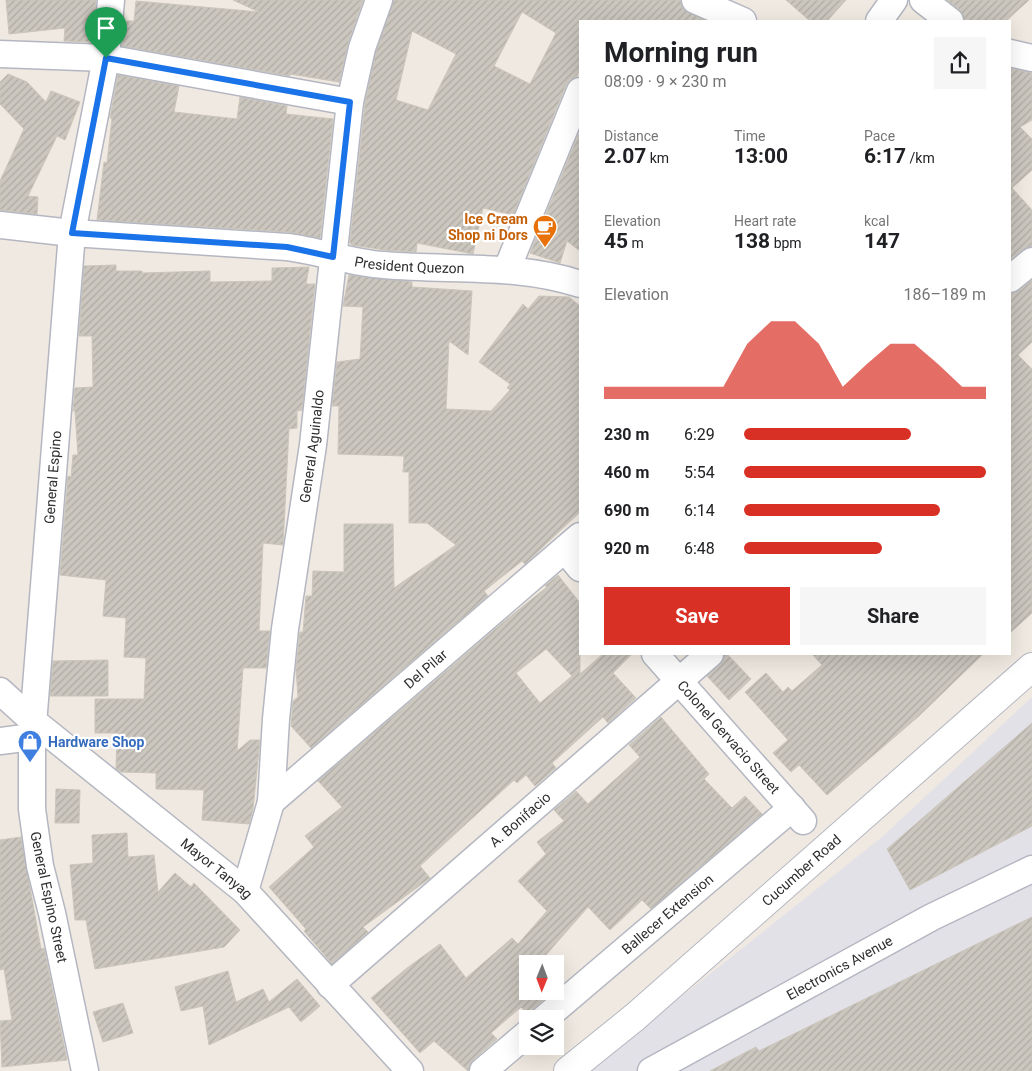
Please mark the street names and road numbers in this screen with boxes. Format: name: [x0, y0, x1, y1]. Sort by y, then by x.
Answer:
street label: President Quezon: [353, 253, 465, 276]
street label: General Aguinaldo: [296, 389, 327, 504]
street label: General Espino: [41, 430, 64, 524]
street label: Del Pilar: [401, 646, 451, 692]
street label: Colonel Gervacio Street: [674, 677, 783, 797]
street label: A. Bonifacio: [486, 789, 554, 850]
street label: General Espino Street: [27, 830, 71, 964]
street label: Cucumber Road: [759, 831, 844, 909]
street label: Mayor Tanyag: [178, 835, 256, 902]
street label: Ballecer Extension: [619, 871, 716, 957]
street label: Electronics Avenue: [784, 932, 895, 1003]

